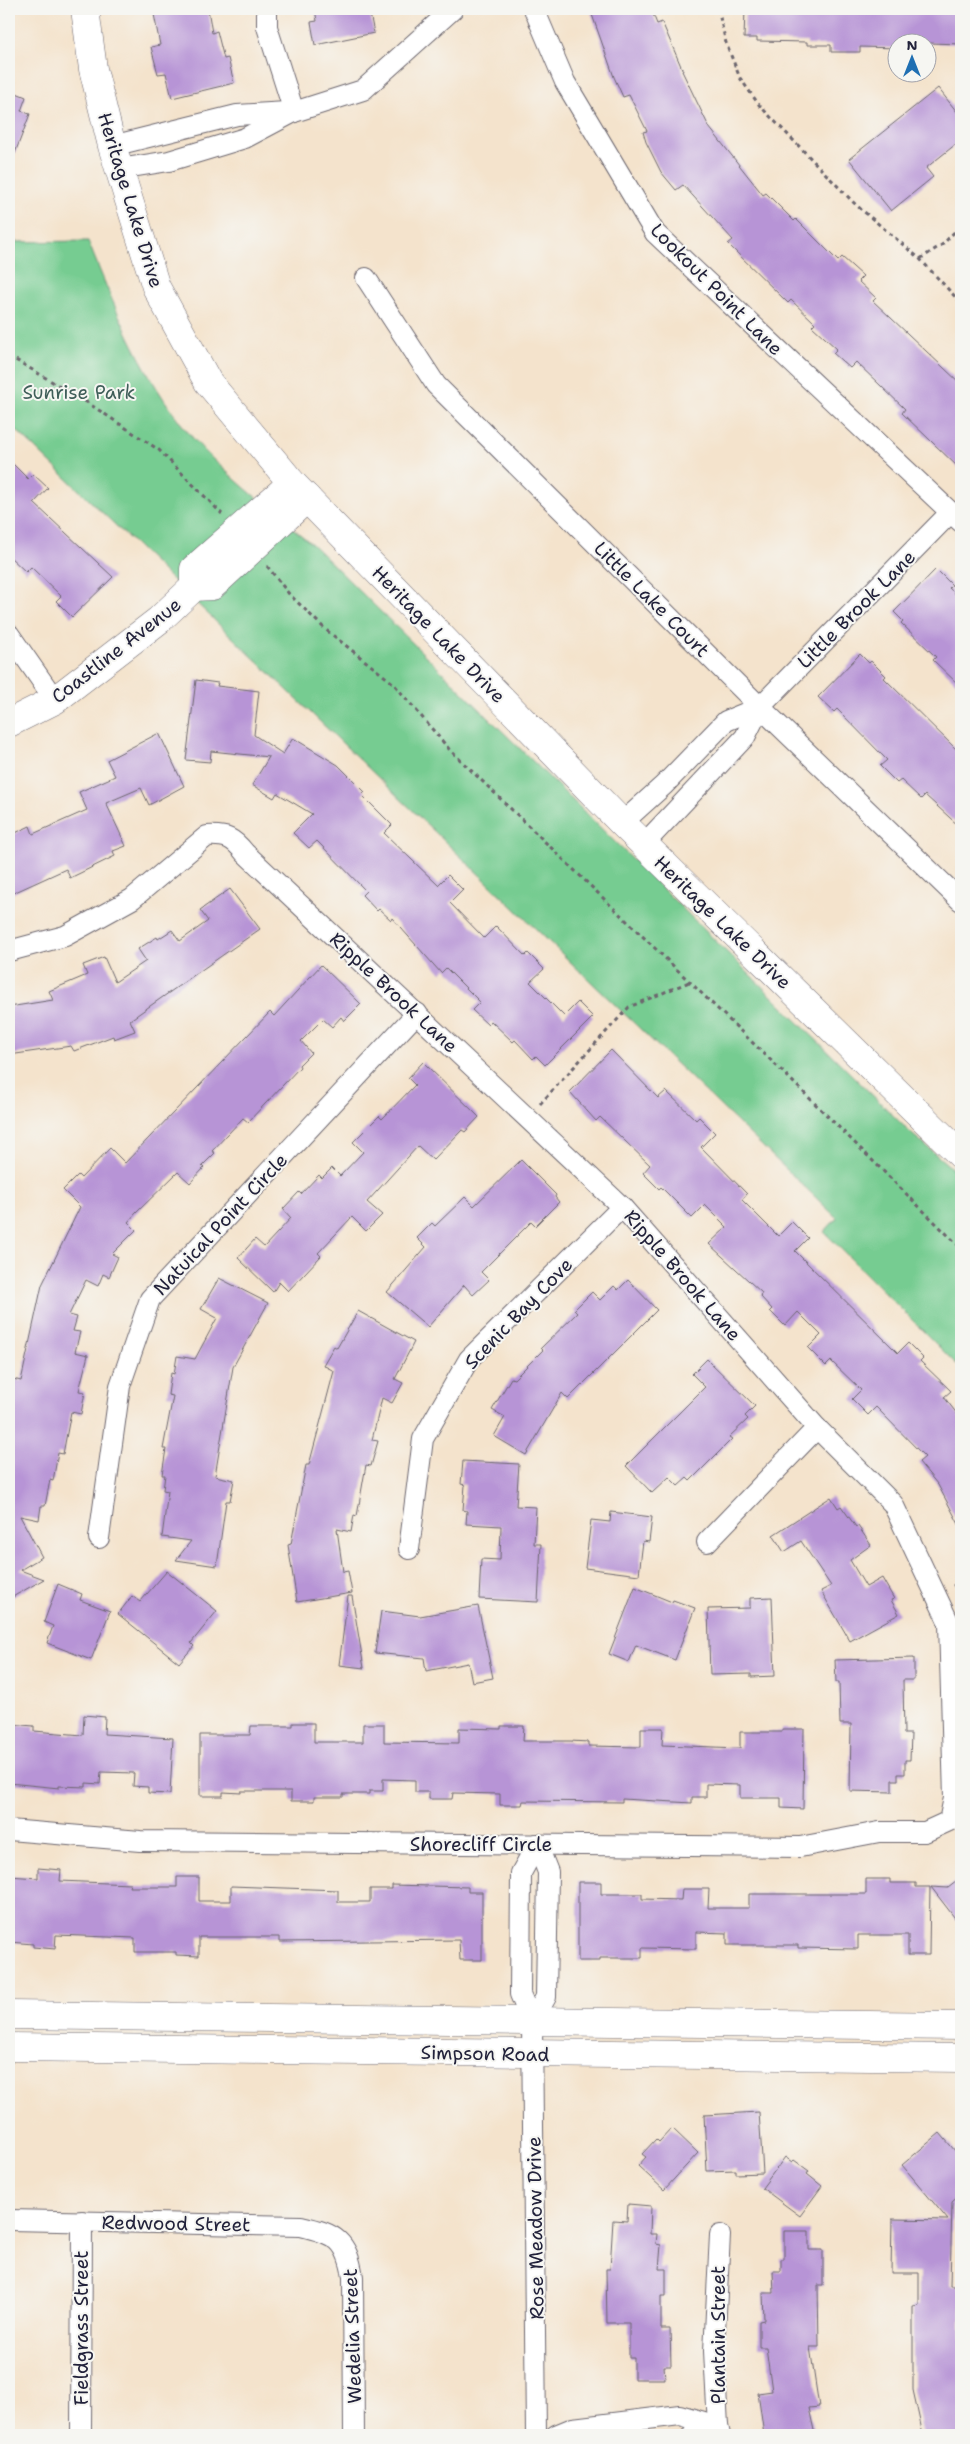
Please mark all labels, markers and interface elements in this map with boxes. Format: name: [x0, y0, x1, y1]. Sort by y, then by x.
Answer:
north arrow: [888, 32, 938, 82]
text: N: [906, 36, 918, 54]
street label: Heritage Lake Drive: [92, 110, 169, 291]
street label: Lookout Point Lane: [645, 218, 788, 361]
park label: Sunrise Park: [23, 380, 136, 405]
street label: Little Lake Court: [588, 536, 715, 663]
street label: Little Brook Lane: [792, 545, 921, 674]
street label: Heritage Lake Drive: [366, 560, 511, 708]
street label: Coastline Avenue: [46, 592, 186, 709]
street label: Heritage Lake Drive: [649, 850, 797, 995]
street label: Ripple Brook Lane: [324, 927, 463, 1058]
street label: Natuical Point Circle: [148, 1148, 293, 1301]
street label: Ripple Brook Lane: [619, 1204, 747, 1346]
street label: Scenic Bay Cove: [459, 1252, 578, 1374]
street label: Shorecliff Circle: [410, 1832, 552, 1857]
street label: Simpson Road: [420, 2040, 550, 2067]
street label: Rose Meadow Drive: [521, 2136, 550, 2320]
street label: Redwood Street: [101, 2210, 251, 2237]
street label: Fieldgrass Street: [69, 2251, 94, 2406]
street label: Plantain Street: [706, 2266, 731, 2404]
street label: Wedelia Street: [338, 2268, 367, 2404]

